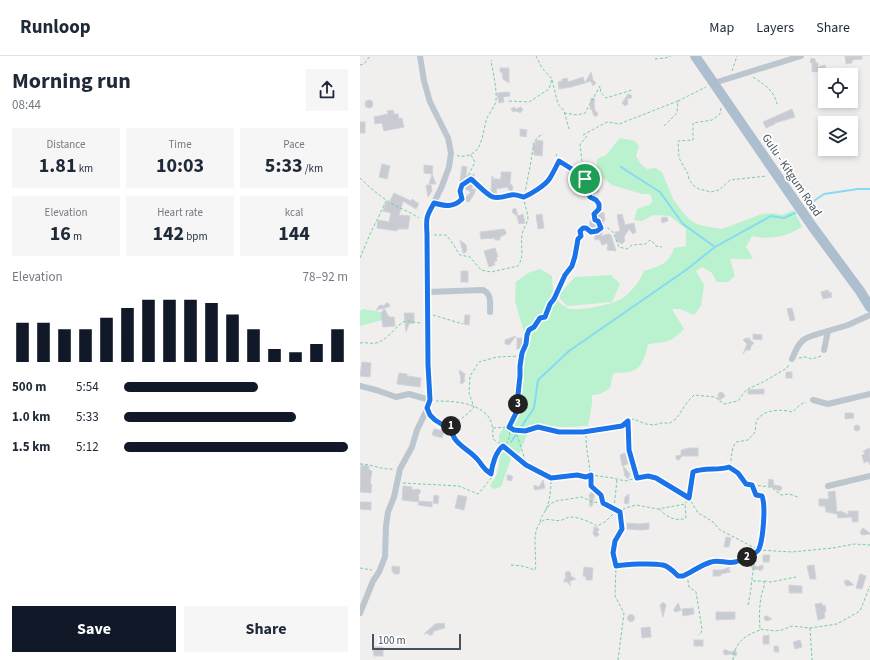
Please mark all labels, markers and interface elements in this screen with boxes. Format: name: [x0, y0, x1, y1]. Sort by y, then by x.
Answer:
text: Runloop: [20, 14, 91, 41]
text: Map: [709, 18, 734, 38]
text: Layers: [756, 18, 794, 38]
text: Share: [816, 18, 850, 38]
text: Morning run: [12, 65, 131, 97]
map controls: [818, 68, 858, 156]
button: locate: [818, 68, 858, 108]
button: share: [306, 69, 348, 111]
text: 08:44: [12, 96, 41, 114]
button: layers: [818, 116, 858, 156]
street label: Gulu - Kitgum Road: [758, 130, 826, 220]
text: Distance: [46, 137, 86, 152]
text: Time: [168, 137, 192, 152]
text: Pace: [283, 137, 305, 152]
text: 1.81: [39, 152, 76, 180]
text: 10:03: [156, 152, 204, 180]
text: 5:33: [265, 152, 303, 180]
text: km: [76, 161, 93, 176]
text: /km: [303, 161, 323, 176]
pin: [568, 162, 602, 196]
icon: arrive: [574, 168, 596, 190]
text: Elevation: [45, 205, 87, 220]
text: Heart rate: [157, 205, 203, 220]
text: kcal: [285, 205, 303, 220]
text: 16: [50, 220, 71, 248]
text: 142: [152, 220, 184, 248]
text: 144: [278, 220, 310, 248]
text: m: [71, 229, 82, 244]
text: bpm: [184, 229, 208, 244]
text: Elevation: [12, 268, 63, 286]
text: 78–92 m: [303, 268, 348, 286]
text: 500 m: [12, 378, 46, 396]
text: 5:54: [76, 378, 99, 396]
pin: 3: [508, 394, 528, 414]
text: 3: [515, 396, 521, 411]
text: 1.0 km: [12, 408, 51, 426]
text: 5:33: [76, 408, 99, 426]
pin: 1: [441, 416, 461, 436]
text: 1: [448, 418, 454, 433]
text: 1.5 km: [12, 438, 51, 456]
text: 5:12: [76, 438, 99, 456]
pin: 2: [737, 547, 757, 567]
text: 2: [744, 549, 750, 564]
button: Save: [12, 606, 176, 652]
button: Share: [184, 606, 348, 652]
scale bar: [372, 632, 461, 651]
text: 100 m: [378, 633, 406, 648]

